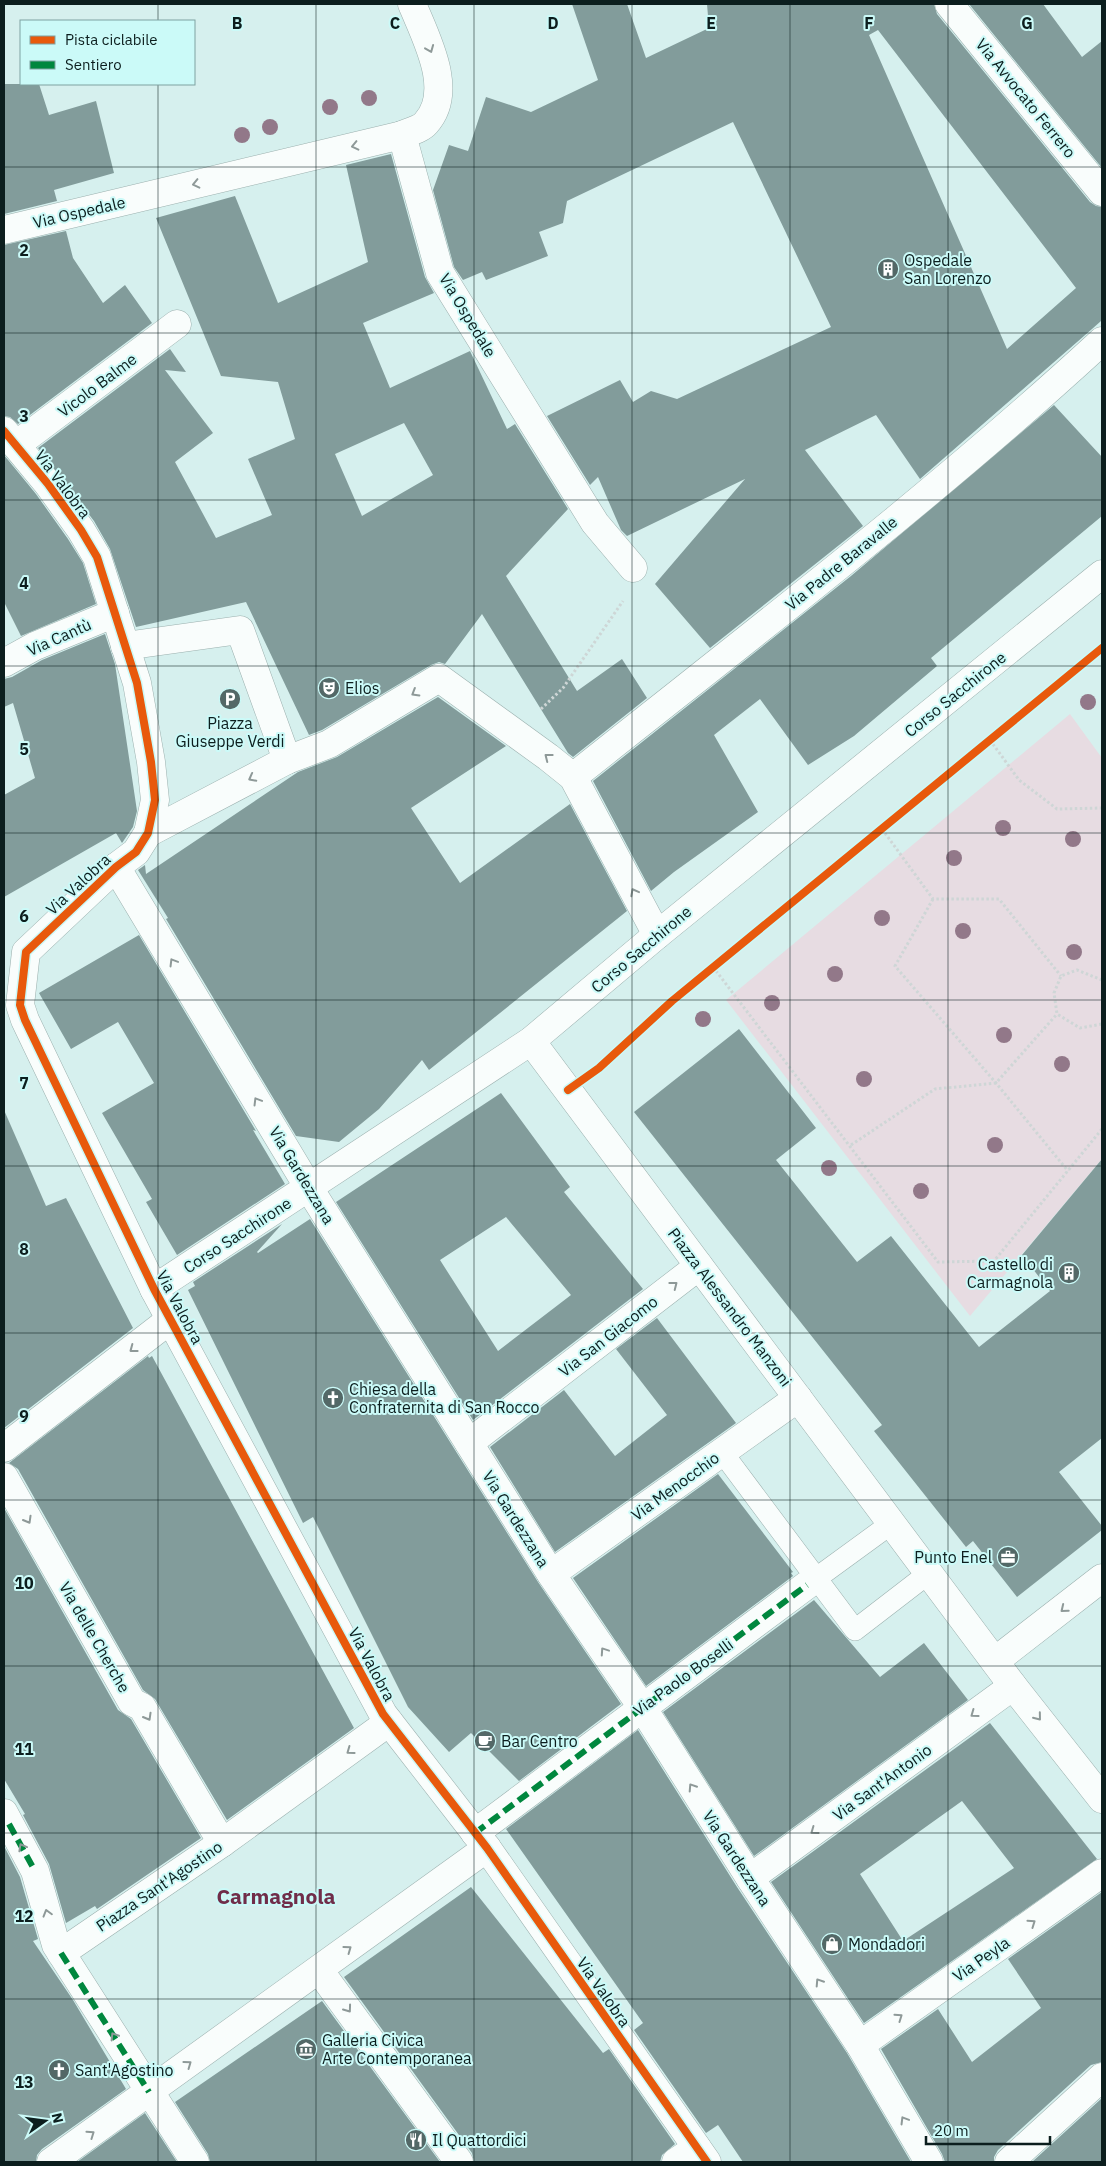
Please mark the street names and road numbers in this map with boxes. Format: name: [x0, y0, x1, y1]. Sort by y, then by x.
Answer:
street label: Via Avvocato Ferrero: [972, 34, 1080, 162]
street label: Via Ospedale: [31, 192, 127, 232]
street label: Via Ospedale: [435, 269, 501, 361]
street label: Vicolo Balme: [54, 349, 141, 421]
street label: Via Valobra: [31, 446, 96, 523]
street label: Via Padre Baravalle: [781, 511, 901, 614]
street label: Via Cantù: [24, 614, 94, 660]
street label: Corso Sacchirone: [900, 647, 1010, 741]
street label: Via Valobra: [42, 849, 115, 919]
street label: Corso Sacchirone: [587, 901, 695, 997]
street label: Via Gardezzana: [265, 1122, 339, 1228]
street label: Corso Sacchirone: [179, 1193, 295, 1277]
street label: Piazza Alessandro Manzoni: [664, 1224, 796, 1390]
street label: Via Valobra: [152, 1267, 208, 1348]
street label: Via San Giacomo: [554, 1291, 662, 1381]
street label: Via Menocchio: [627, 1447, 723, 1525]
street label: Via Gardezzana: [478, 1467, 554, 1572]
street label: Via delle Cherche: [55, 1578, 135, 1696]
street label: Via Valobra: [344, 1624, 400, 1705]
street label: Via Paolo Boselli: [629, 1634, 737, 1720]
street label: Via Sant'Antonio: [829, 1739, 935, 1825]
street label: Via Gardezzana: [699, 1806, 776, 1910]
street label: Piazza Sant'Agostino: [92, 1836, 226, 1936]
street label: Via Peyla: [949, 1932, 1014, 1986]
street label: Via Valobra: [573, 1953, 636, 2031]

